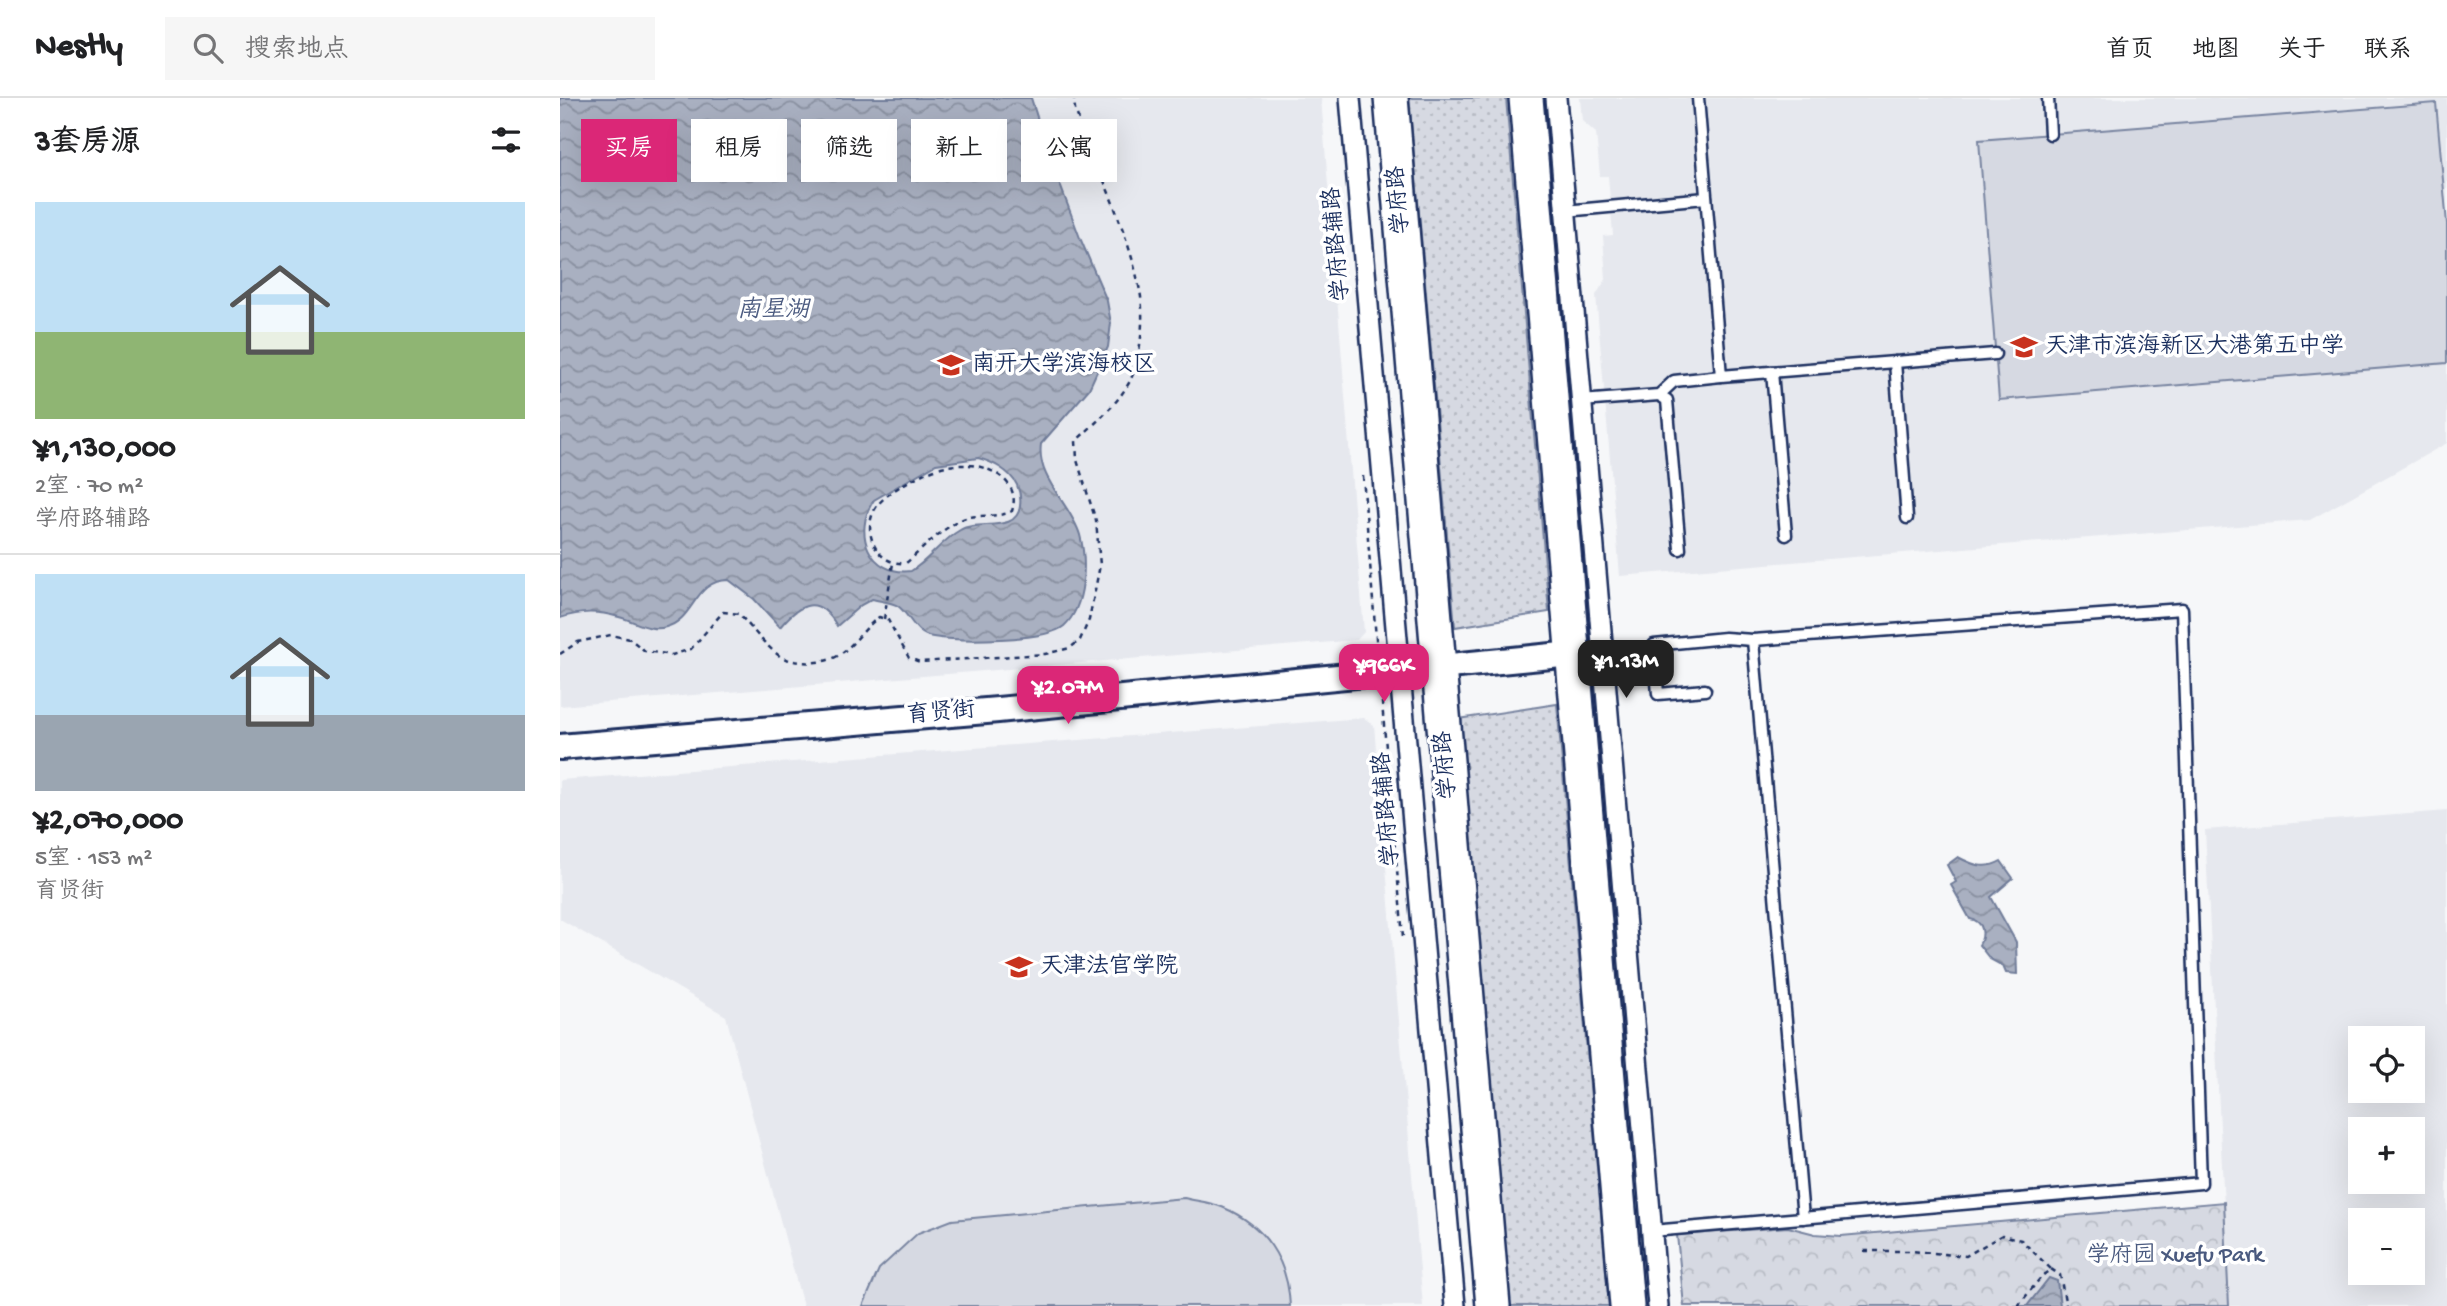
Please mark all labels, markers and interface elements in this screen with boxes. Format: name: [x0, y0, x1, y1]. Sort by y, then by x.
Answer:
search box: [165, 17, 655, 80]
text: Nestly: [35, 29, 123, 67]
icon: search: [189, 29, 227, 67]
text: 搜索地点: [245, 36, 349, 67]
text: 首页: [2106, 37, 2154, 66]
text: 地图: [2192, 37, 2240, 66]
text: 关于: [2278, 37, 2326, 66]
text: 联系: [2364, 37, 2412, 66]
chip: 买房: [581, 119, 677, 182]
chip: 租房: [691, 119, 787, 182]
chip: 筛选: [801, 119, 897, 182]
chip: 新上: [911, 119, 1007, 182]
chip: 公寓: [1021, 119, 1117, 182]
icon: filters: [487, 121, 525, 159]
text: 3套房源: [35, 127, 141, 162]
street label: 学府路: [1383, 164, 1416, 236]
street label: 学府路辅路: [1319, 186, 1356, 303]
icon: home: [217, 247, 343, 373]
water label: 南星湖: [737, 296, 812, 326]
school or university icon: 天津市滨海新区大港第五中学: [2009, 332, 2039, 362]
place label: 天津市滨海新区大港第五中学: [2045, 333, 2344, 361]
school or university icon: 南开大学滨海校区: [936, 350, 966, 380]
place label: 南开大学滨海校区: [972, 351, 1156, 379]
text: ¥1,130,000: [35, 433, 176, 468]
text: 2室 · 70 m²: [35, 474, 143, 501]
text: 学府路辅路: [35, 507, 150, 534]
icon: home: [217, 619, 343, 745]
pin: ¥1.13M: [1569, 640, 1683, 700]
pin: ¥966K: [1335, 644, 1433, 704]
text: ¥1.13M: [1594, 649, 1658, 676]
text: ¥966K: [1355, 653, 1413, 680]
pin: ¥2.07M: [1011, 666, 1125, 726]
text: ¥2.07M: [1033, 675, 1103, 702]
street label: 育贤街: [905, 697, 977, 730]
street label: 学府路: [1430, 729, 1463, 801]
street label: 学府路辅路: [1369, 751, 1406, 868]
text: ¥2,070,000: [35, 805, 183, 840]
text: 5室 · 153 m²: [35, 846, 152, 873]
text: 育贤街: [35, 879, 104, 906]
school or university icon: 天津法官学院: [1004, 952, 1034, 982]
place label: 天津法官学院: [1040, 953, 1178, 981]
map controls: [2348, 1026, 2425, 1285]
button: locate: [2348, 1026, 2425, 1103]
button: +: [2348, 1117, 2425, 1194]
button: −: [2348, 1208, 2425, 1285]
park label: 学府园 Xuefu Park: [2087, 1242, 2266, 1270]

